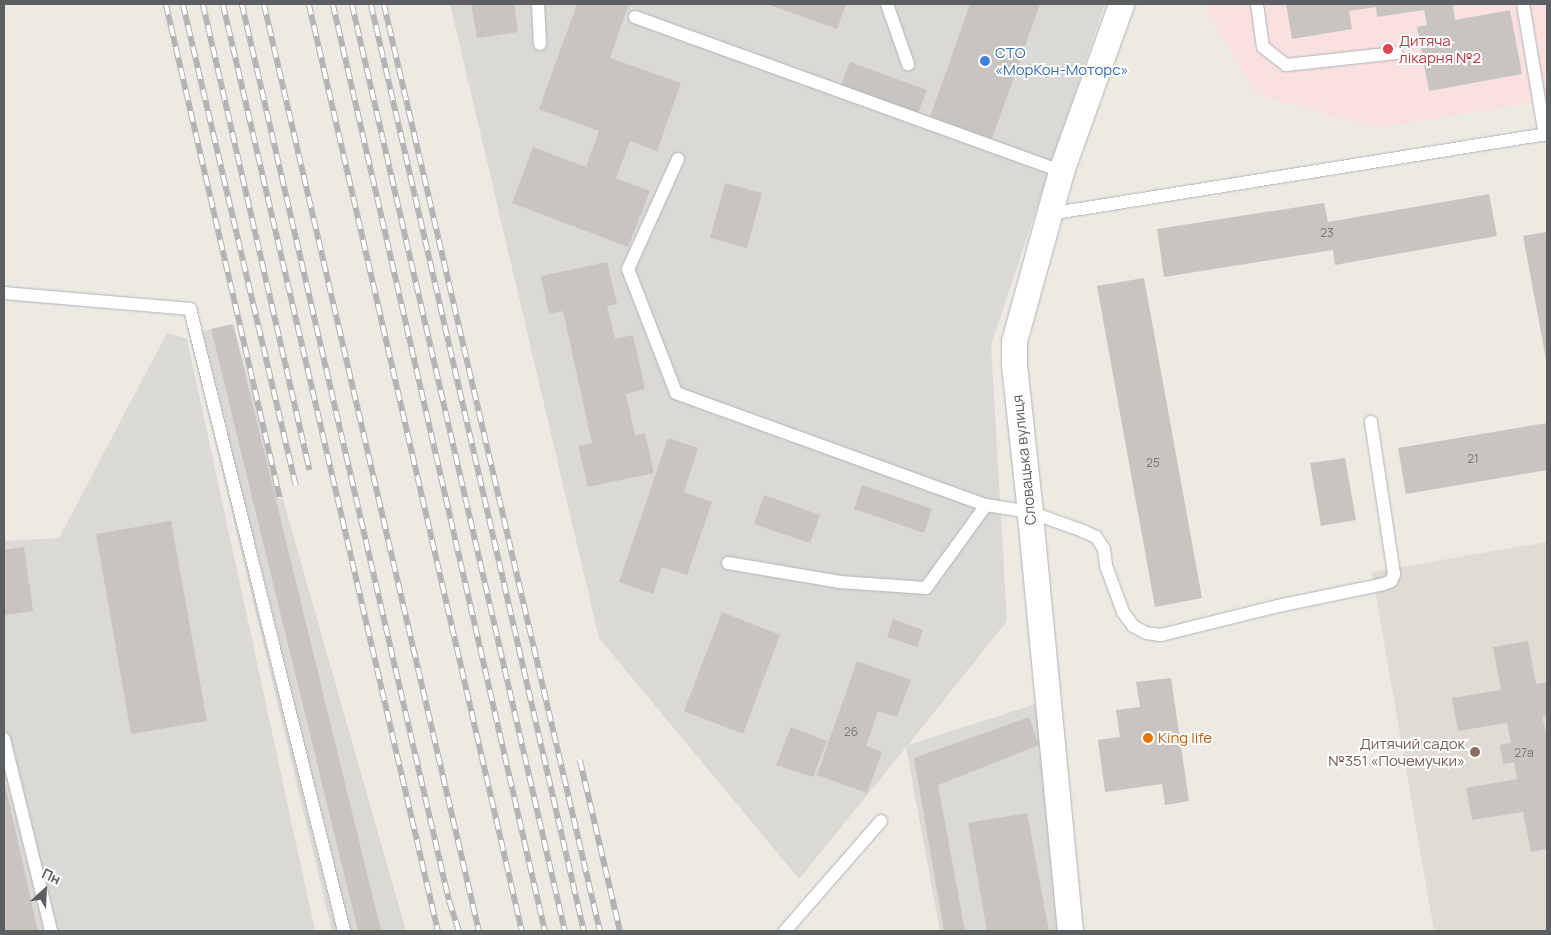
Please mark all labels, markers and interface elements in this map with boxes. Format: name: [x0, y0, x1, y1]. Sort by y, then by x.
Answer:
place label: Дитяча лікарня №2: [1399, 31, 1481, 66]
marker: Дитяча лікарня №2: [1381, 42, 1395, 56]
place label: СТО «МорКон-Моторс»: [995, 43, 1129, 78]
marker: СТО «МорКон-Моторс»: [979, 55, 991, 67]
house number: 23: [1320, 226, 1334, 240]
street label: Словацька вулиця: [1008, 394, 1040, 526]
house number: 21: [1467, 452, 1479, 466]
house number: 25: [1146, 456, 1160, 470]
house number: 26: [844, 725, 858, 739]
place label: King life: [1158, 729, 1212, 747]
marker: King life: [1142, 732, 1154, 744]
place label: Дитячий садок №351 «Почемучки»: [1328, 734, 1465, 769]
marker: Дитячий садок №351 «Почемучки»: [1469, 746, 1481, 758]
house number: 27а: [1514, 746, 1534, 760]
text: Пн: [39, 863, 64, 889]
north arrow: [20, 865, 70, 915]

